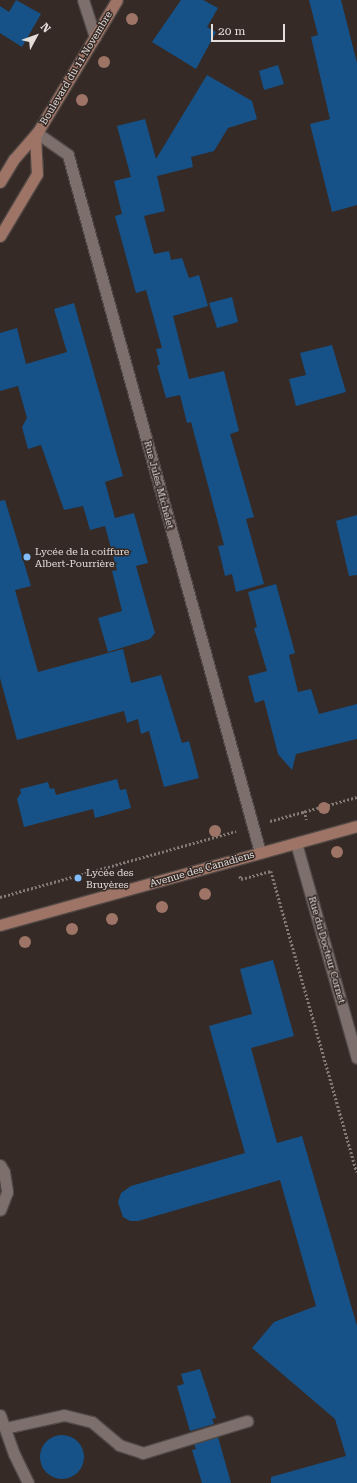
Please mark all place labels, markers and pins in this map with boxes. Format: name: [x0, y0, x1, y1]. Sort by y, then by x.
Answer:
place label: Lycée de la coiffure Albert-Pourrière: [35, 545, 129, 568]
marker: Lycée de la coiffure Albert-Pourrière: [22, 552, 32, 562]
place label: Lycée des Bruyères: [86, 866, 134, 890]
marker: Lycée des Bruyères: [73, 873, 83, 883]

